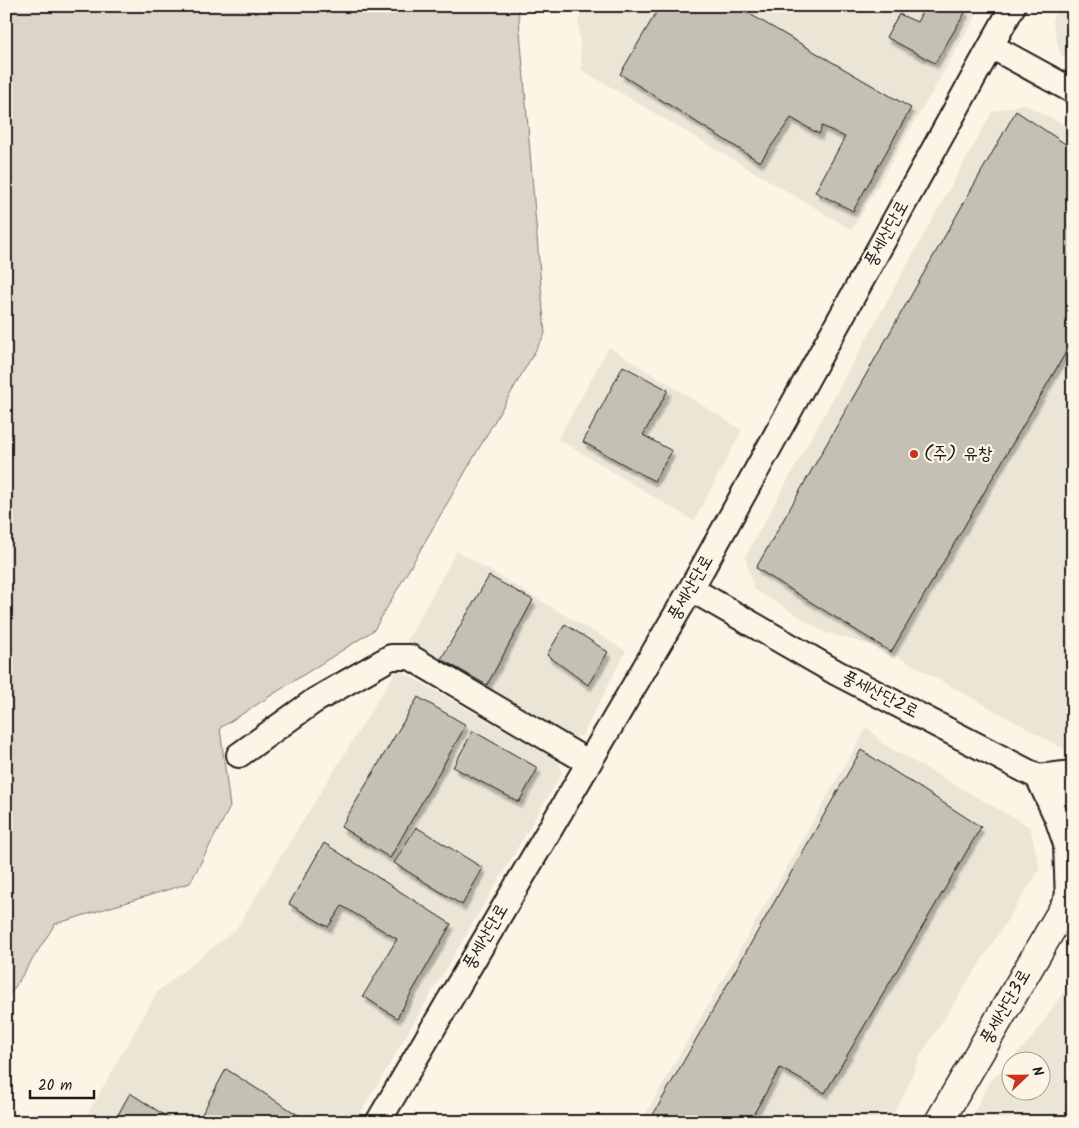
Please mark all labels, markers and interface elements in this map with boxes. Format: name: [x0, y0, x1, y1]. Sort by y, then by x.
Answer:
street label: 풍세산단로: [857, 195, 917, 273]
place label: (주) 유창: [924, 440, 993, 469]
marker: (주) 유창: [908, 448, 920, 460]
street label: 풍세산단로: [660, 549, 722, 627]
street label: 풍세산단2로: [836, 663, 924, 727]
street label: 풍세산단로: [455, 898, 517, 976]
street label: 풍세산단3로: [973, 964, 1039, 1050]
north arrow: [1002, 1050, 1052, 1100]
text: N: [1025, 1063, 1049, 1080]
scale bar: [30, 1068, 94, 1100]
text: 20 m: [38, 1074, 72, 1098]

